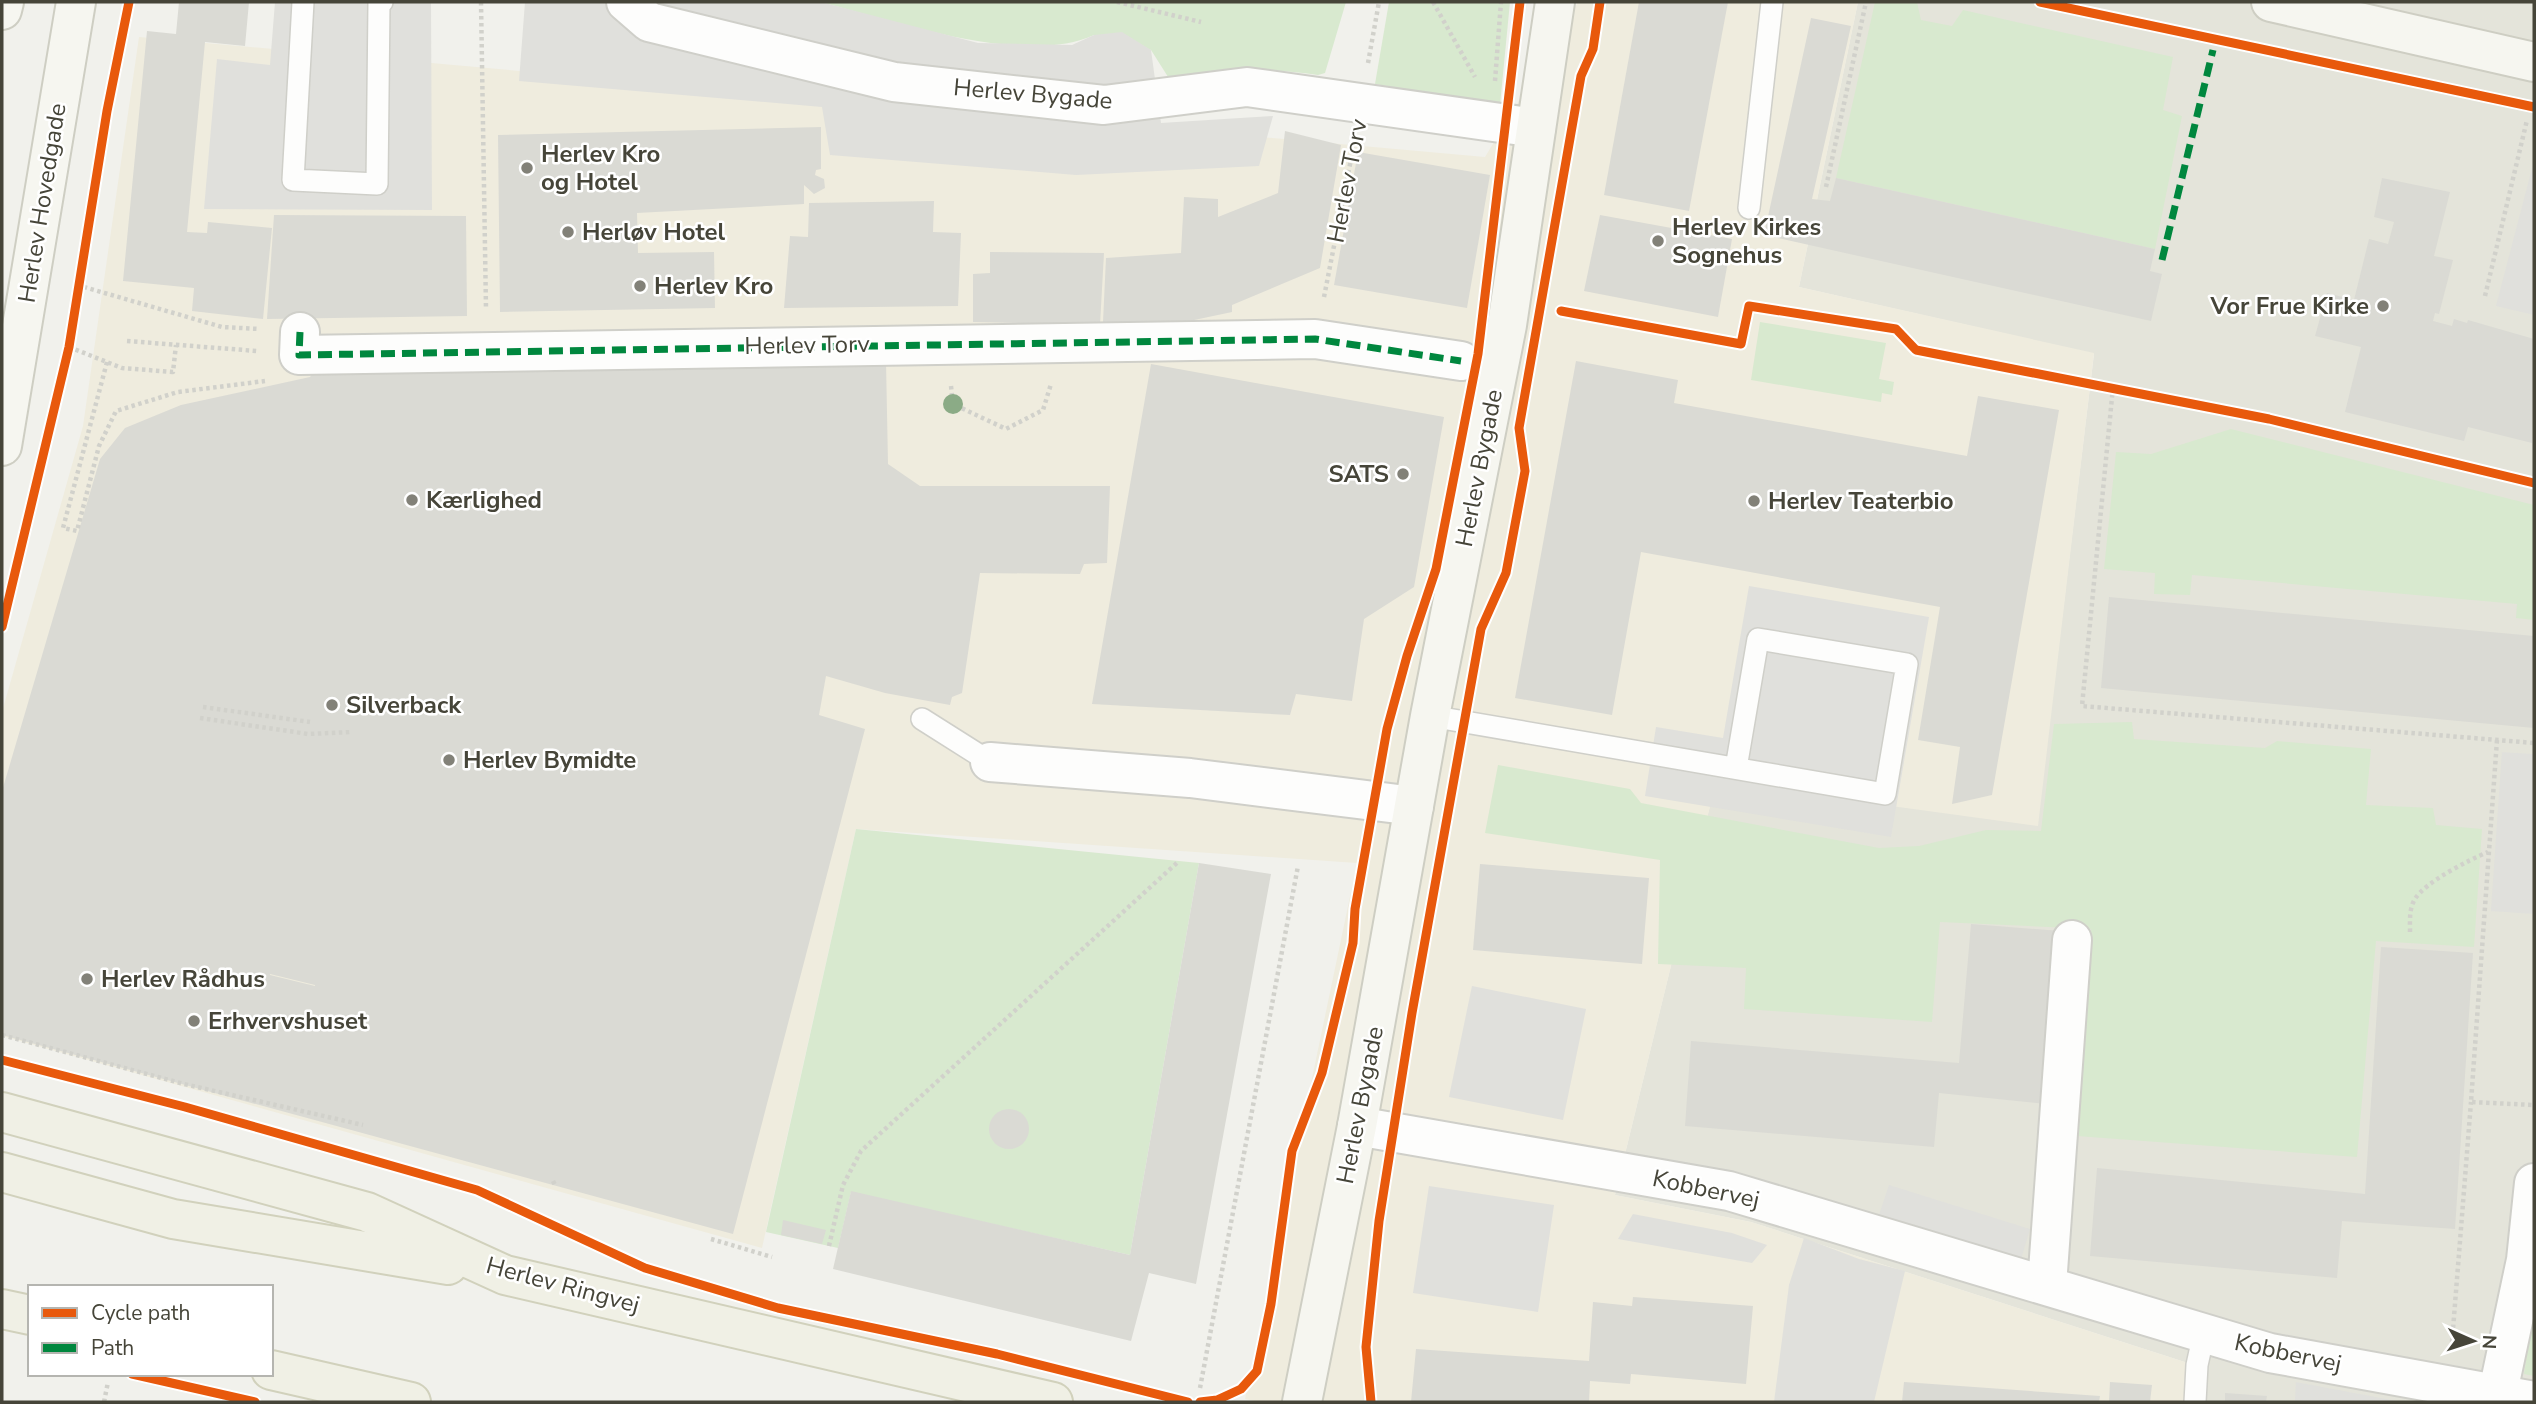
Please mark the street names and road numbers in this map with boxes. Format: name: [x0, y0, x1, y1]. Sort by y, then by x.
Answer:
street label: Herlev Bygade: [952, 71, 1114, 117]
street label: Herlev Hovedgade: [10, 101, 74, 305]
street label: Herlev Torv: [1319, 116, 1375, 246]
street label: Herlev Torv: [744, 328, 871, 362]
street label: Herlev Bygade: [1448, 387, 1510, 549]
street label: Herlev Bygade: [1329, 1024, 1391, 1186]
street label: Kobbervej: [1649, 1162, 1763, 1216]
street label: Herlev Ringvej: [483, 1249, 643, 1321]
street label: Kobbervej: [2231, 1326, 2345, 1380]

